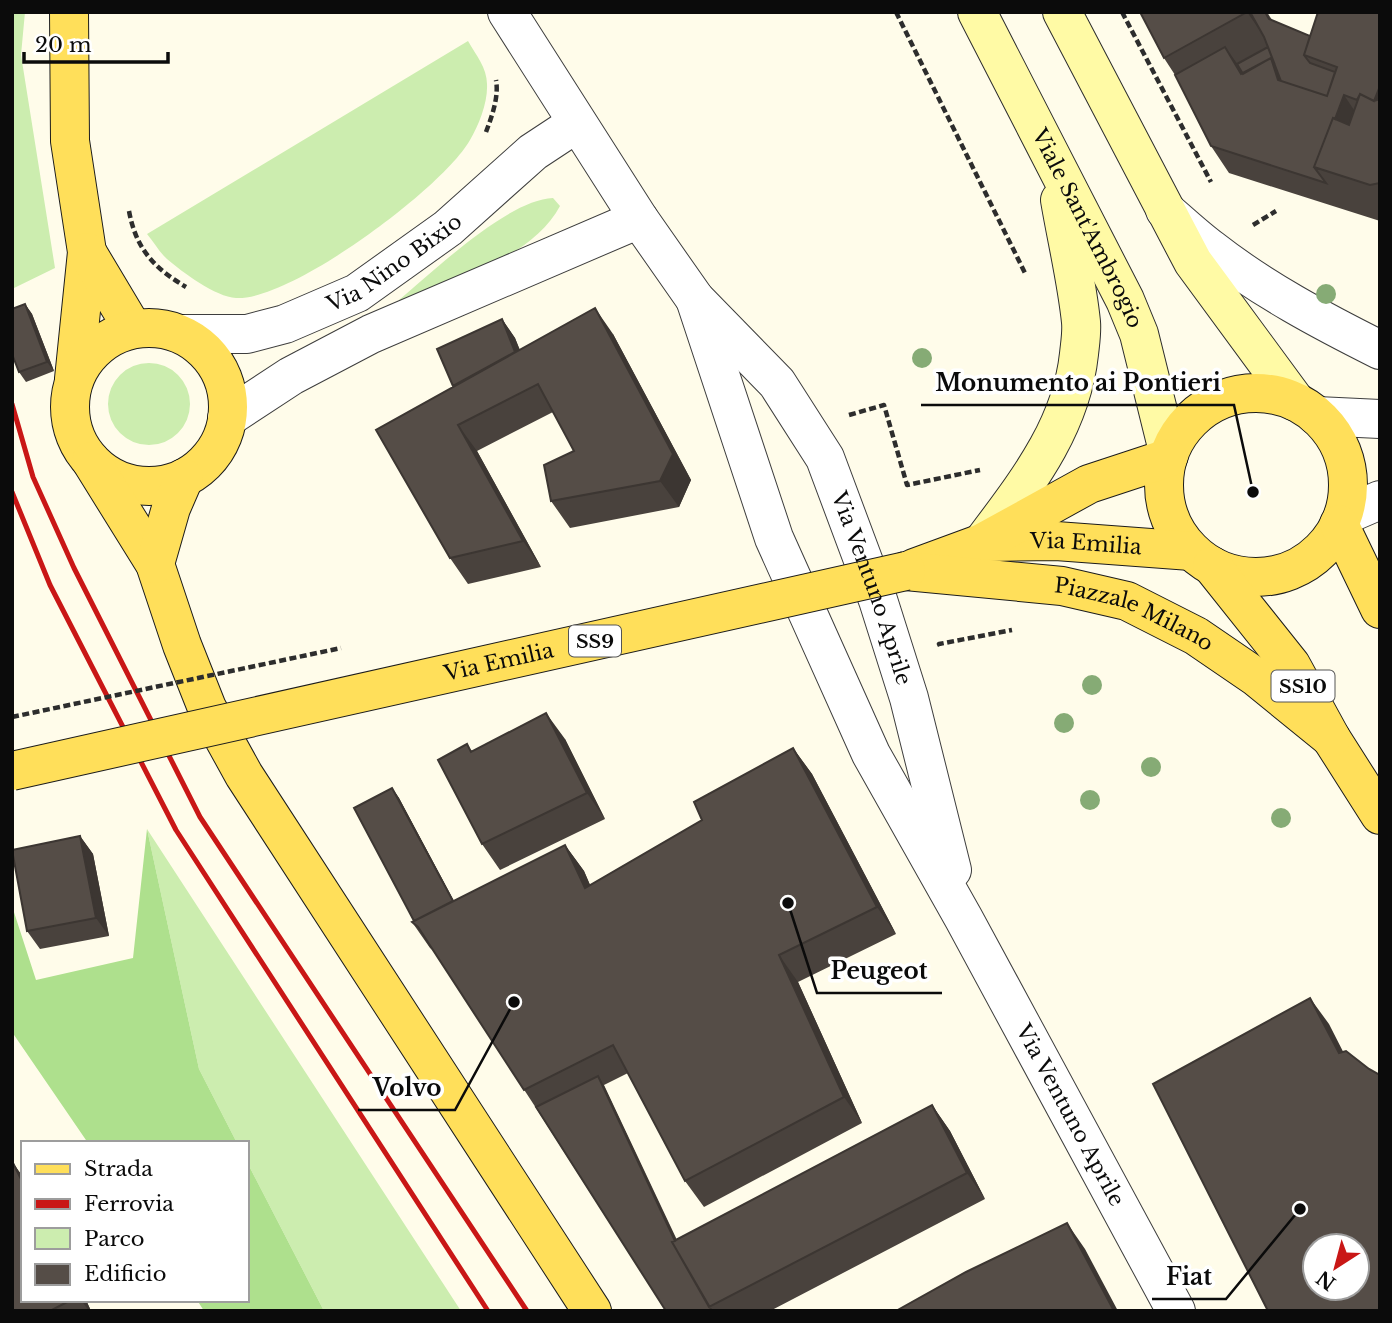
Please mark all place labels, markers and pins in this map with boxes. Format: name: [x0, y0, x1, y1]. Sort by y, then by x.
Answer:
callout: Monumento ai Pontieri: [921, 361, 1234, 405]
callout: Peugeot: [817, 949, 942, 993]
callout: Volvo: [358, 1066, 455, 1110]
callout: Fiat: [1152, 1255, 1226, 1299]

